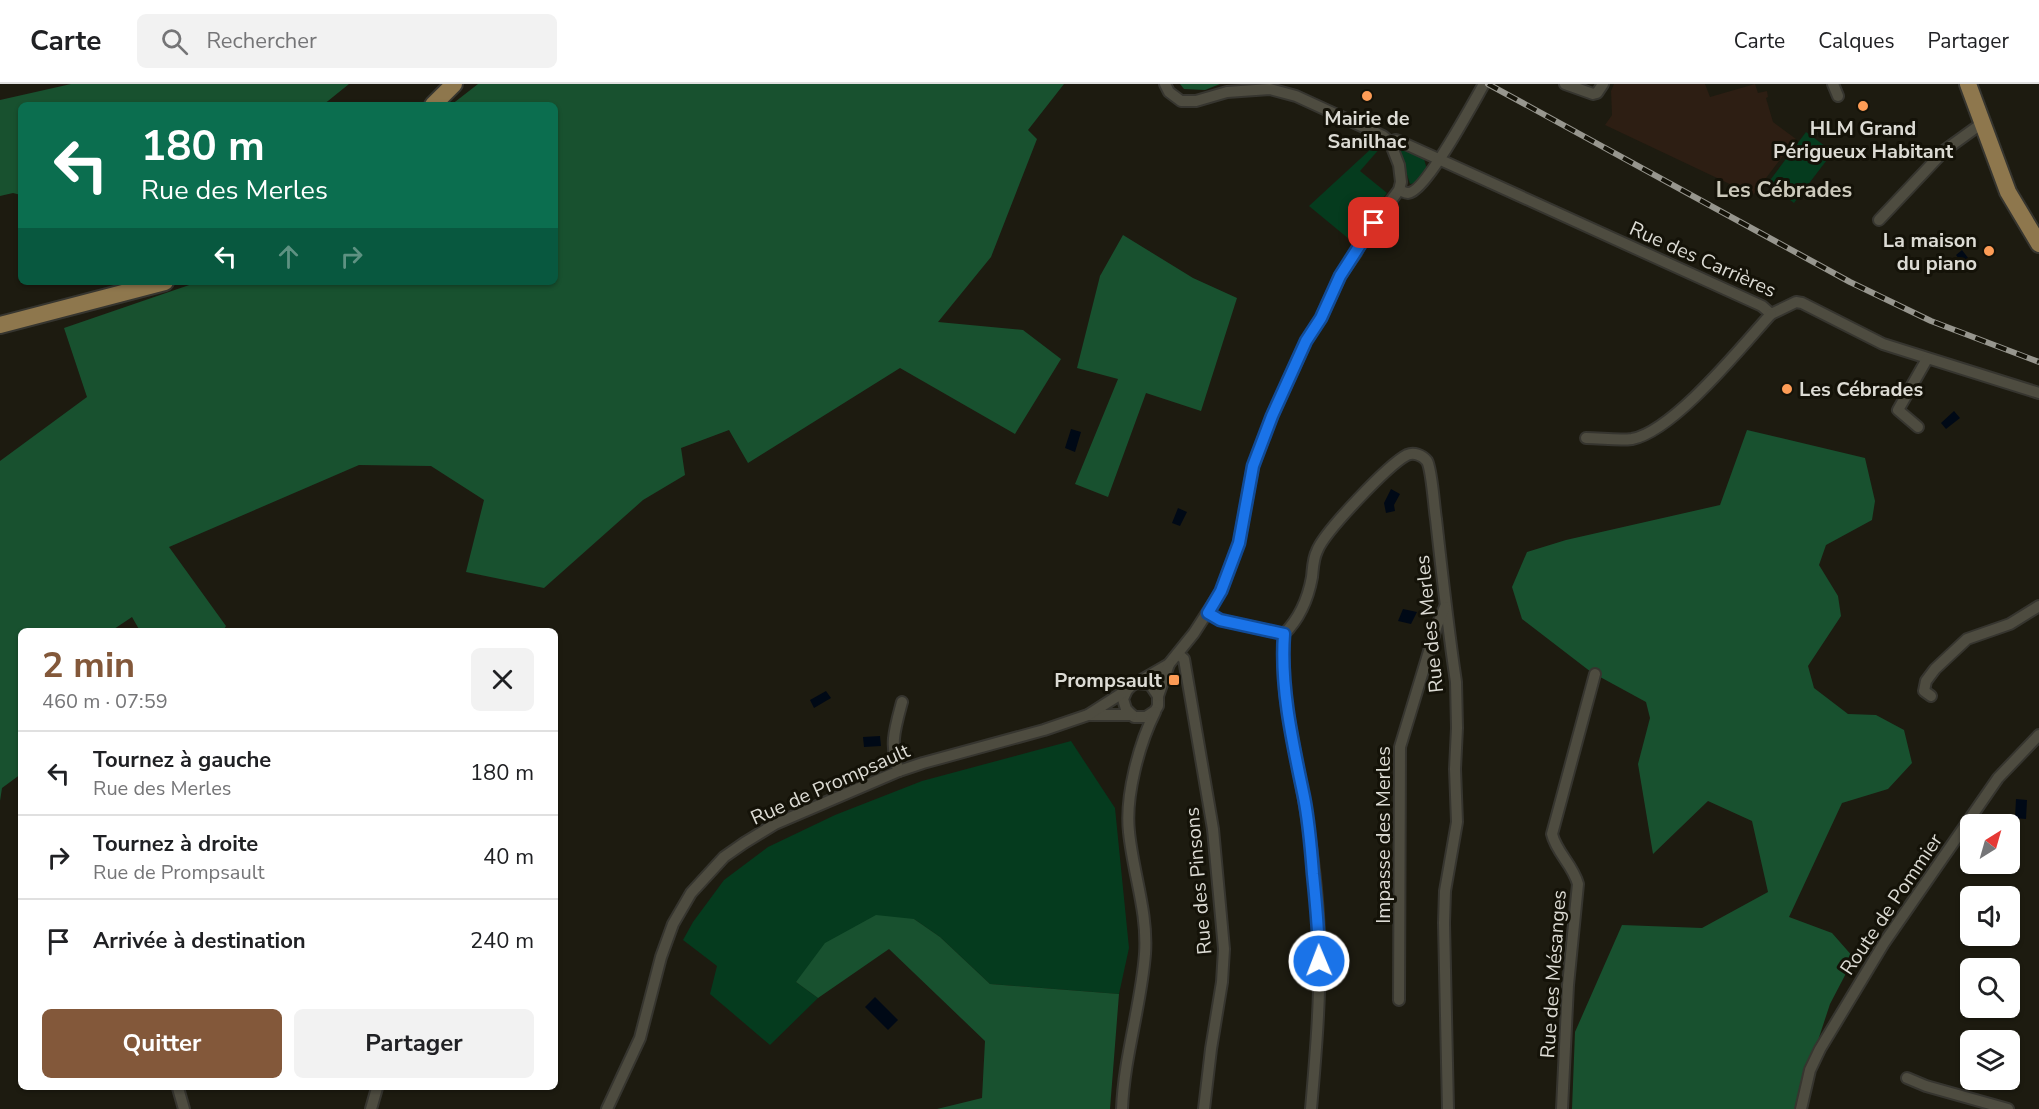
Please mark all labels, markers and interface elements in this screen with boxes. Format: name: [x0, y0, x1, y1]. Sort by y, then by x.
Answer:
search box: [137, 14, 557, 68]
text: Carte: [30, 22, 101, 60]
icon: search: [158, 25, 191, 58]
text: Rechercher: [206, 26, 317, 56]
text: Carte: [1734, 27, 1785, 55]
text: Calques: [1818, 27, 1895, 55]
text: Partager: [1928, 27, 2009, 55]
marker: Mairie de Sanilhac: [1360, 89, 1374, 103]
marker: HLM Grand Périgueux Habitant: [1856, 99, 1870, 113]
place label: Mairie de Sanilhac: [1324, 105, 1410, 155]
place label: HLM Grand Périgueux Habitant: [1773, 115, 1953, 165]
text: 180 m: [141, 118, 265, 175]
icon: left: [42, 126, 120, 204]
text: Rue des Merles: [141, 172, 328, 209]
district label: Les Cébrades: [1716, 175, 1852, 205]
pin: [1348, 197, 1399, 248]
icon: arrive: [1357, 206, 1390, 239]
street label: Rue des Carrières: [1625, 215, 1780, 304]
place label: La maison du piano: [1883, 227, 1977, 277]
icon: left: [209, 240, 242, 273]
icon: ahead: [272, 240, 305, 273]
icon: right: [335, 240, 368, 273]
marker: La maison du piano: [1982, 244, 1996, 258]
place label: Les Cébrades: [1799, 376, 1923, 403]
marker: Les Cébrades: [1780, 382, 1794, 396]
street label: Rue des Merles: [1409, 554, 1450, 694]
text: 2 min: [42, 641, 135, 690]
button: close: [471, 648, 534, 711]
place label: Prompsault: [1054, 667, 1162, 694]
marker: Prompsault: [1167, 673, 1181, 687]
text: 460 m · 07:59: [42, 688, 168, 715]
street label: Rue de Prompsault: [746, 737, 915, 832]
text: Tournez à gauche: [93, 745, 271, 775]
street label: Impasse des Merles: [1370, 746, 1397, 924]
icon: left: [42, 757, 75, 790]
text: 180 m: [470, 758, 534, 788]
text: Rue des Merles: [93, 775, 231, 802]
street label: Rue des Pinsons: [1179, 806, 1218, 956]
north arrow: [1960, 814, 2020, 874]
map controls: [1960, 814, 2020, 1090]
street label: Route de Pommier: [1834, 828, 1949, 980]
text: Tournez à droite: [93, 829, 258, 859]
icon: right: [42, 841, 75, 874]
text: 40 m: [483, 842, 534, 872]
text: Rue de Prompsault: [93, 859, 264, 886]
button: sound: [1960, 886, 2020, 946]
street label: Rue des Mésanges: [1534, 889, 1573, 1059]
icon: arrive: [42, 925, 75, 958]
text: Arrivée à destination: [93, 926, 306, 956]
text: 240 m: [470, 926, 534, 956]
position arrow: [1287, 929, 1351, 993]
button: search: [1960, 958, 2020, 1018]
button: Quitter: [42, 1009, 282, 1078]
button: Partager: [294, 1009, 534, 1078]
button: layers: [1960, 1030, 2020, 1090]

